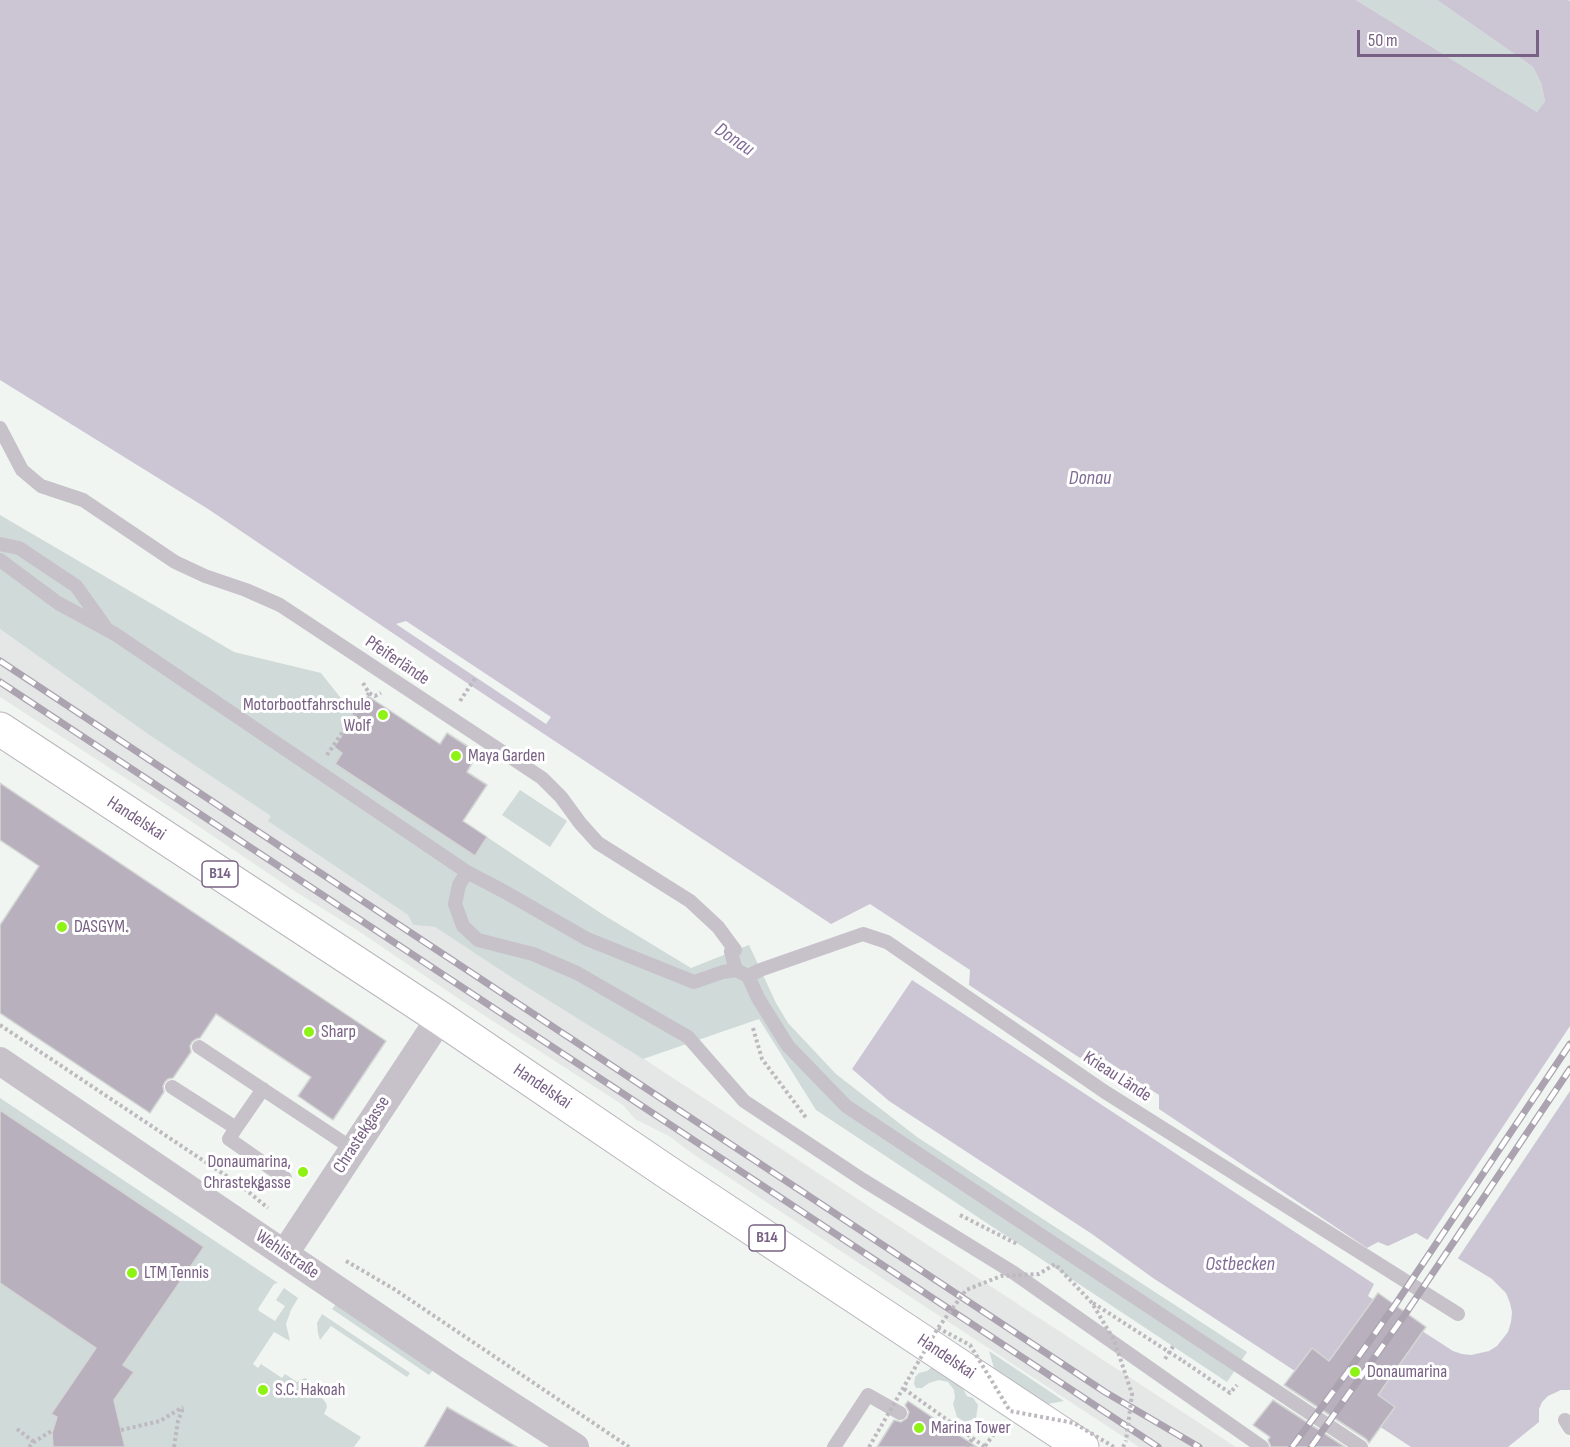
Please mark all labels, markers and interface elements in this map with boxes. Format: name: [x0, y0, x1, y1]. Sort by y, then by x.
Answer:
scale bar: [1360, 18, 1542, 56]
text: 50 m: [1368, 30, 1398, 51]
water label: Donau: [710, 118, 758, 162]
water label: Donau: [1069, 467, 1111, 491]
street label: Pfeiferlände: [361, 632, 433, 690]
place label: Motorbootfahrschule Wolf: [243, 694, 371, 736]
marker: Motorbootfahrschule Wolf: [376, 708, 390, 722]
place label: Maya Garden: [468, 745, 545, 767]
marker: Maya Garden: [449, 749, 463, 763]
street label: Handelskai: [103, 792, 169, 846]
road number: B14: [202, 861, 238, 887]
place label: DASGYM.: [74, 916, 128, 938]
marker: DASGYM.: [55, 920, 69, 934]
place label: Sharp: [321, 1021, 356, 1043]
marker: Sharp: [302, 1025, 316, 1039]
street label: Krieau Lände: [1079, 1047, 1155, 1107]
street label: Handelskai: [509, 1060, 575, 1114]
street label: Chrastekgasse: [329, 1092, 395, 1178]
place label: Donaumarina, Chrastekgasse: [203, 1151, 291, 1194]
marker: Donaumarina, Chrastekgasse: [296, 1165, 310, 1179]
road number: B14: [749, 1225, 785, 1251]
street label: Wehlistraße: [251, 1226, 323, 1284]
water label: Ostbecken: [1205, 1253, 1275, 1277]
place label: LTM Tennis: [144, 1262, 209, 1284]
marker: LTM Tennis: [125, 1266, 139, 1280]
street label: Handelskai: [913, 1330, 979, 1384]
place label: Donaumarina: [1367, 1361, 1447, 1383]
marker: Donaumarina: [1348, 1365, 1362, 1379]
place label: S.C. Hakoah: [275, 1379, 345, 1401]
marker: S.C. Hakoah: [256, 1383, 270, 1397]
place label: Marina Tower: [931, 1417, 1011, 1439]
marker: Marina Tower: [912, 1421, 926, 1435]

